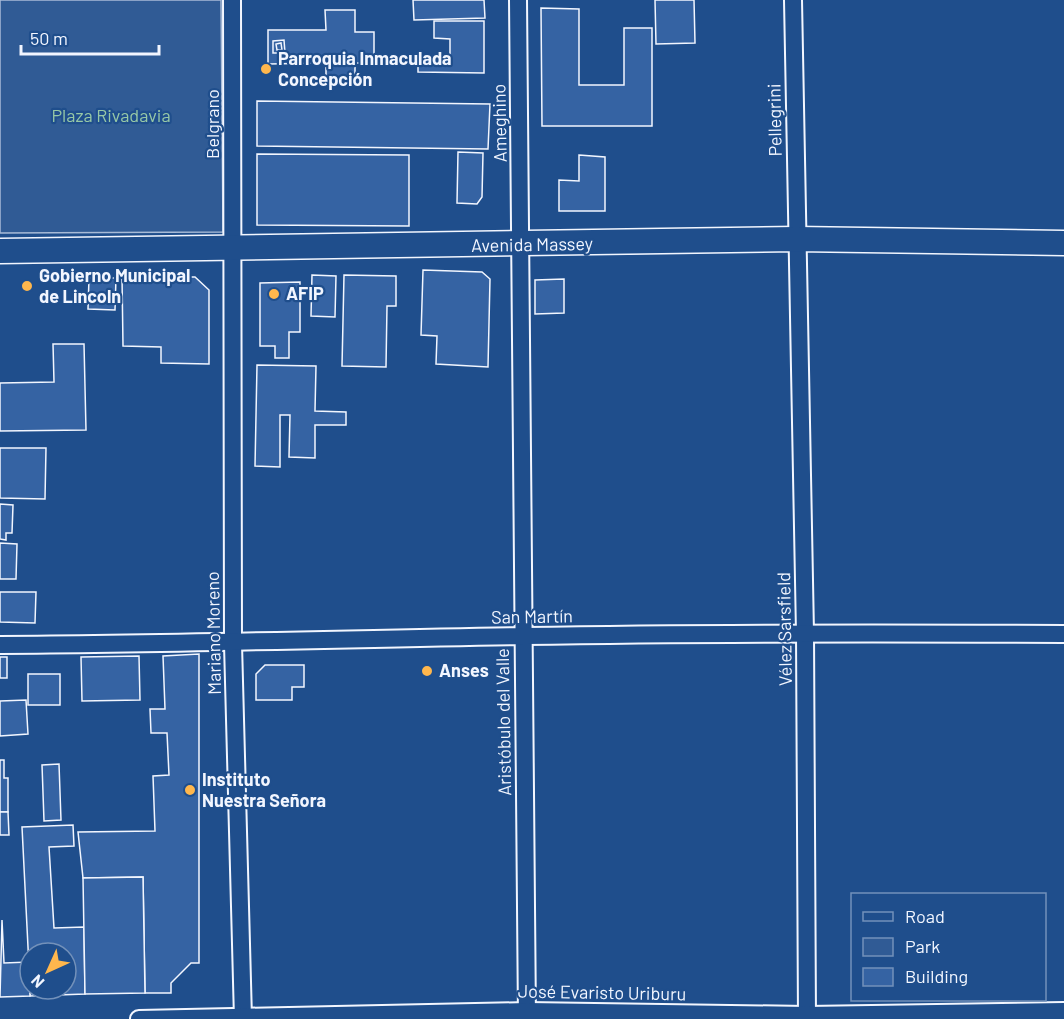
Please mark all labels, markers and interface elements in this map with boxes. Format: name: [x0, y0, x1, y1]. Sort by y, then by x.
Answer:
scale bar: [21, 18, 159, 56]
text: 50 m: [30, 27, 68, 49]
place label: Parroquia Inmaculada Concepción: [278, 47, 452, 90]
marker: Parroquia Inmaculada Concepción: [259, 62, 273, 76]
street label: Pellegrini: [762, 83, 786, 157]
street label: Ameghino: [487, 84, 511, 163]
street label: Belgrano: [201, 89, 223, 159]
park label: Plaza Rivadavia: [51, 104, 171, 126]
street label: Avenida Massey: [471, 232, 593, 256]
place label: Gobierno Municipal de Lincoln: [39, 264, 190, 307]
marker: Gobierno Municipal de Lincoln: [20, 279, 34, 293]
place label: AFIP: [286, 282, 324, 304]
marker: AFIP: [267, 287, 281, 301]
street label: Mariano Moreno: [201, 571, 225, 695]
street label: Vélez Sarsfield: [772, 572, 796, 686]
street label: San Martín: [491, 604, 573, 628]
street label: Aristóbulo del Valle: [491, 648, 515, 796]
place label: Anses: [439, 659, 489, 681]
marker: Anses: [420, 664, 434, 678]
place label: Instituto Nuestra Señora: [202, 768, 326, 811]
marker: Instituto Nuestra Señora: [183, 783, 197, 797]
legend: [851, 893, 1046, 1001]
text: Road: [905, 905, 945, 927]
text: Park: [905, 935, 940, 957]
north arrow: [18, 941, 78, 1001]
text: Building: [905, 965, 968, 987]
text: N: [27, 971, 48, 992]
street label: José Evaristo Uriburu: [518, 980, 686, 1004]

